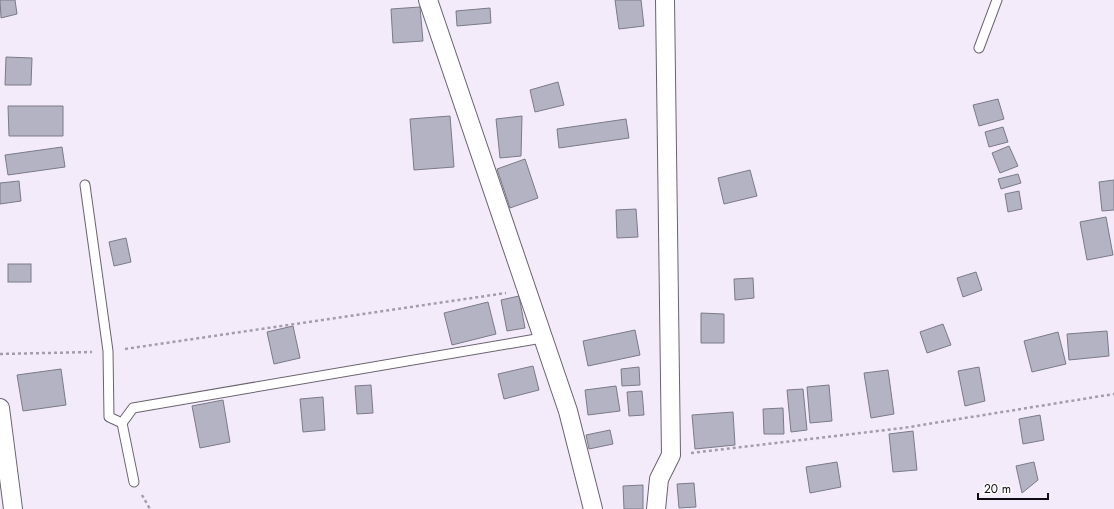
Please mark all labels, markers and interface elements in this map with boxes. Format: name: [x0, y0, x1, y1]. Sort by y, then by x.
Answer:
scale bar: [978, 475, 1048, 501]
text: 20 m: [984, 480, 1011, 498]

